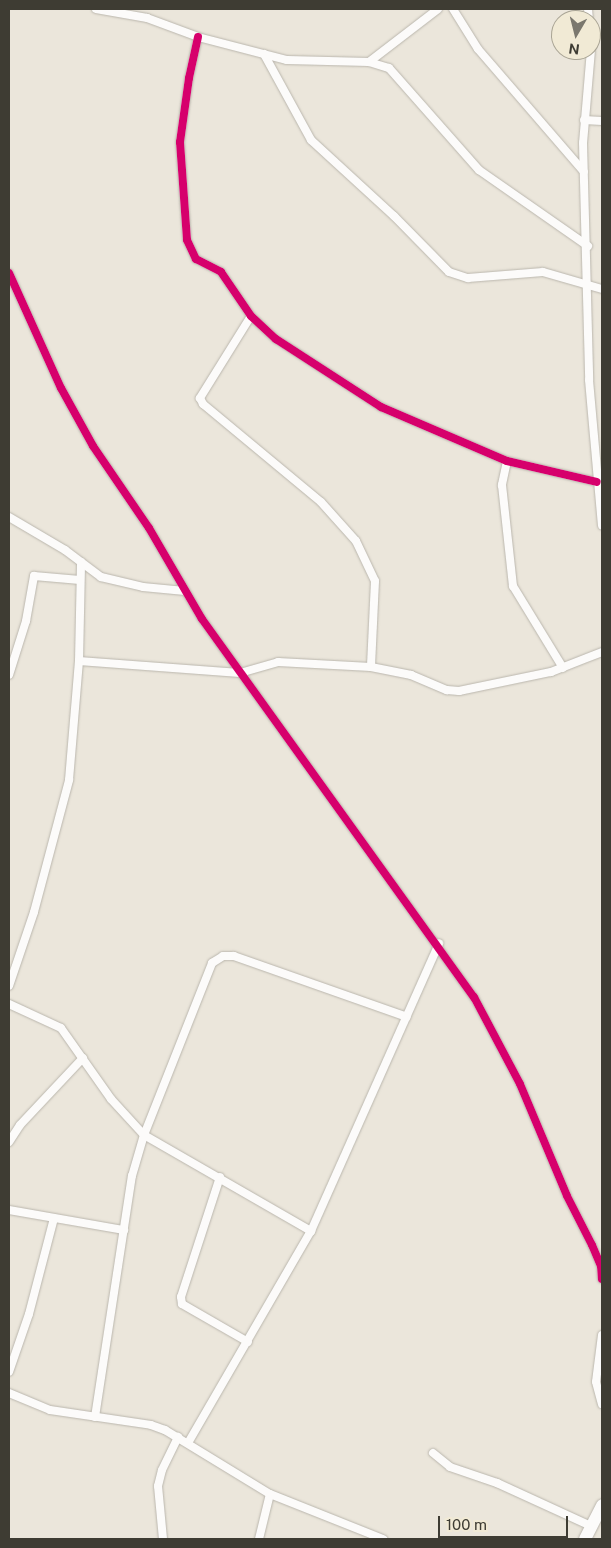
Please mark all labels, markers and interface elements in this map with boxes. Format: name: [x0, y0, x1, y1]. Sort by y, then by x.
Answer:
north arrow: [551, 10, 601, 60]
text: N: [568, 40, 581, 58]
scale bar: [441, 1506, 571, 1538]
text: 100 m: [446, 1516, 487, 1533]

